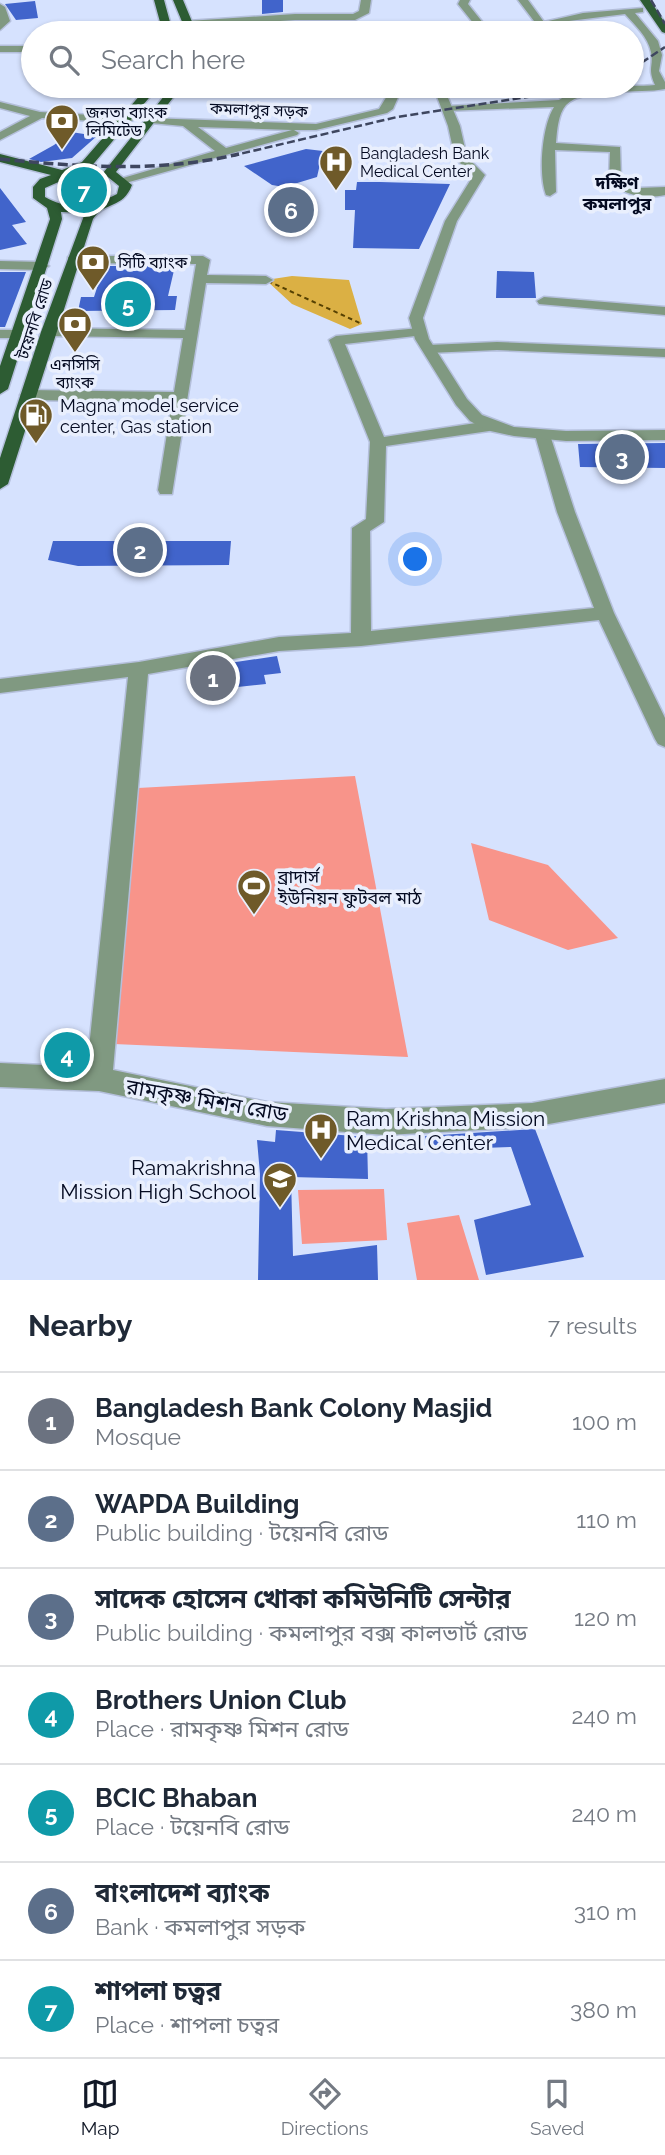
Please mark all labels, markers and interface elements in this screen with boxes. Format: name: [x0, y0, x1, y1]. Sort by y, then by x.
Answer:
search box: [21, 21, 644, 98]
icon: search: [45, 41, 83, 79]
text: Search here: [101, 45, 245, 75]
street label: কমলাপুর সড়ক: [209, 99, 309, 121]
bank icon: জনতা ব্যাংক লিমিটেড: [43, 102, 81, 151]
place label: জনতা ব্যাংক লিমিটেড: [85, 103, 168, 140]
hospital icon: Bangladesh Bank Medical Center: [317, 143, 355, 192]
place label: Bangladesh Bank Medical Center: [360, 144, 490, 181]
pin: 7: [61, 164, 107, 216]
district label: দক্ষিণ কমলাপুর: [582, 172, 653, 215]
pin: 6: [268, 184, 314, 236]
bank icon: সিটি ব্যাংক: [74, 243, 112, 292]
place label: সিটি ব্যাংক: [117, 253, 188, 272]
street label: টয়েনবি রোড: [13, 276, 57, 362]
pin: 5: [105, 278, 151, 330]
bank icon: এনসিসি ব্যাংক: [56, 305, 94, 354]
place label: এনসিসি ব্যাংক: [50, 355, 101, 392]
place label: Magna model service center, Gas station: [60, 395, 239, 437]
fuel station icon: Magna model service center, Gas station: [17, 396, 55, 445]
pin: 3: [599, 431, 645, 483]
pin: 2: [117, 524, 163, 576]
your location: [398, 542, 432, 576]
pin: 1: [190, 652, 236, 704]
place label: ব্রাদার্স ইউনিয়ন ফুটবল মাঠ: [277, 866, 422, 909]
sports icon: ব্রাদার্স ইউনিয়ন ফুটবল মাঠ: [235, 867, 273, 916]
pin: 4: [44, 1029, 90, 1081]
street label: রামকৃষ্ণ মিশন রোড: [123, 1073, 291, 1128]
place label: Ram Krishna Mission Medical Center: [346, 1106, 545, 1155]
hospital icon: Ram Krishna Mission Medical Center: [302, 1111, 340, 1160]
place label: Ramakrishna Mission High School: [60, 1155, 256, 1204]
school or university icon: Ramakrishna Mission High School: [261, 1160, 299, 1209]
text: Nearby: [28, 1308, 132, 1343]
text: 7 results: [548, 1312, 637, 1339]
text: Bangladesh Bank Colony Masjid: [95, 1393, 492, 1423]
text: 1: [45, 1408, 57, 1435]
text: 100 m: [572, 1408, 637, 1435]
text: Mosque: [95, 1423, 181, 1450]
text: WAPDA Building: [95, 1489, 300, 1519]
text: 2: [45, 1506, 57, 1533]
text: 110 m: [576, 1506, 637, 1533]
text: Public building · টয়েনবি রোড: [95, 1519, 388, 1546]
text: সাদেক হোসেন খোকা কমিউনিটি সেন্টার: [95, 1584, 511, 1614]
text: 3: [45, 1604, 57, 1631]
text: 120 m: [574, 1604, 637, 1631]
text: Public building · কমলাপুর বক্স কালভার্ট রোড: [95, 1619, 527, 1646]
text: Brothers Union Club: [95, 1685, 346, 1715]
text: 4: [44, 1702, 58, 1729]
text: 240 m: [571, 1702, 637, 1729]
text: Place · রামকৃষ্ণ মিশন রোড: [95, 1715, 349, 1742]
text: BCIC Bhaban: [95, 1783, 257, 1813]
text: 5: [45, 1800, 57, 1827]
text: 240 m: [571, 1800, 637, 1827]
text: Place · টয়েনবি রোড: [95, 1813, 290, 1840]
text: বাংলাদেশ ব্যাংক: [95, 1878, 270, 1908]
text: 6: [44, 1898, 58, 1925]
text: 310 m: [574, 1898, 637, 1925]
text: Bank · কমলাপুর সড়ক: [95, 1913, 305, 1940]
text: শাপলা চত্বর: [95, 1976, 221, 2006]
text: 7: [45, 1996, 57, 2023]
text: 380 m: [570, 1996, 637, 2023]
text: Place · শাপলা চত্বর: [95, 2011, 279, 2038]
tab: Map: [81, 2075, 119, 2139]
tab: Directions: [281, 2075, 369, 2139]
tab: Saved: [530, 2075, 584, 2139]

